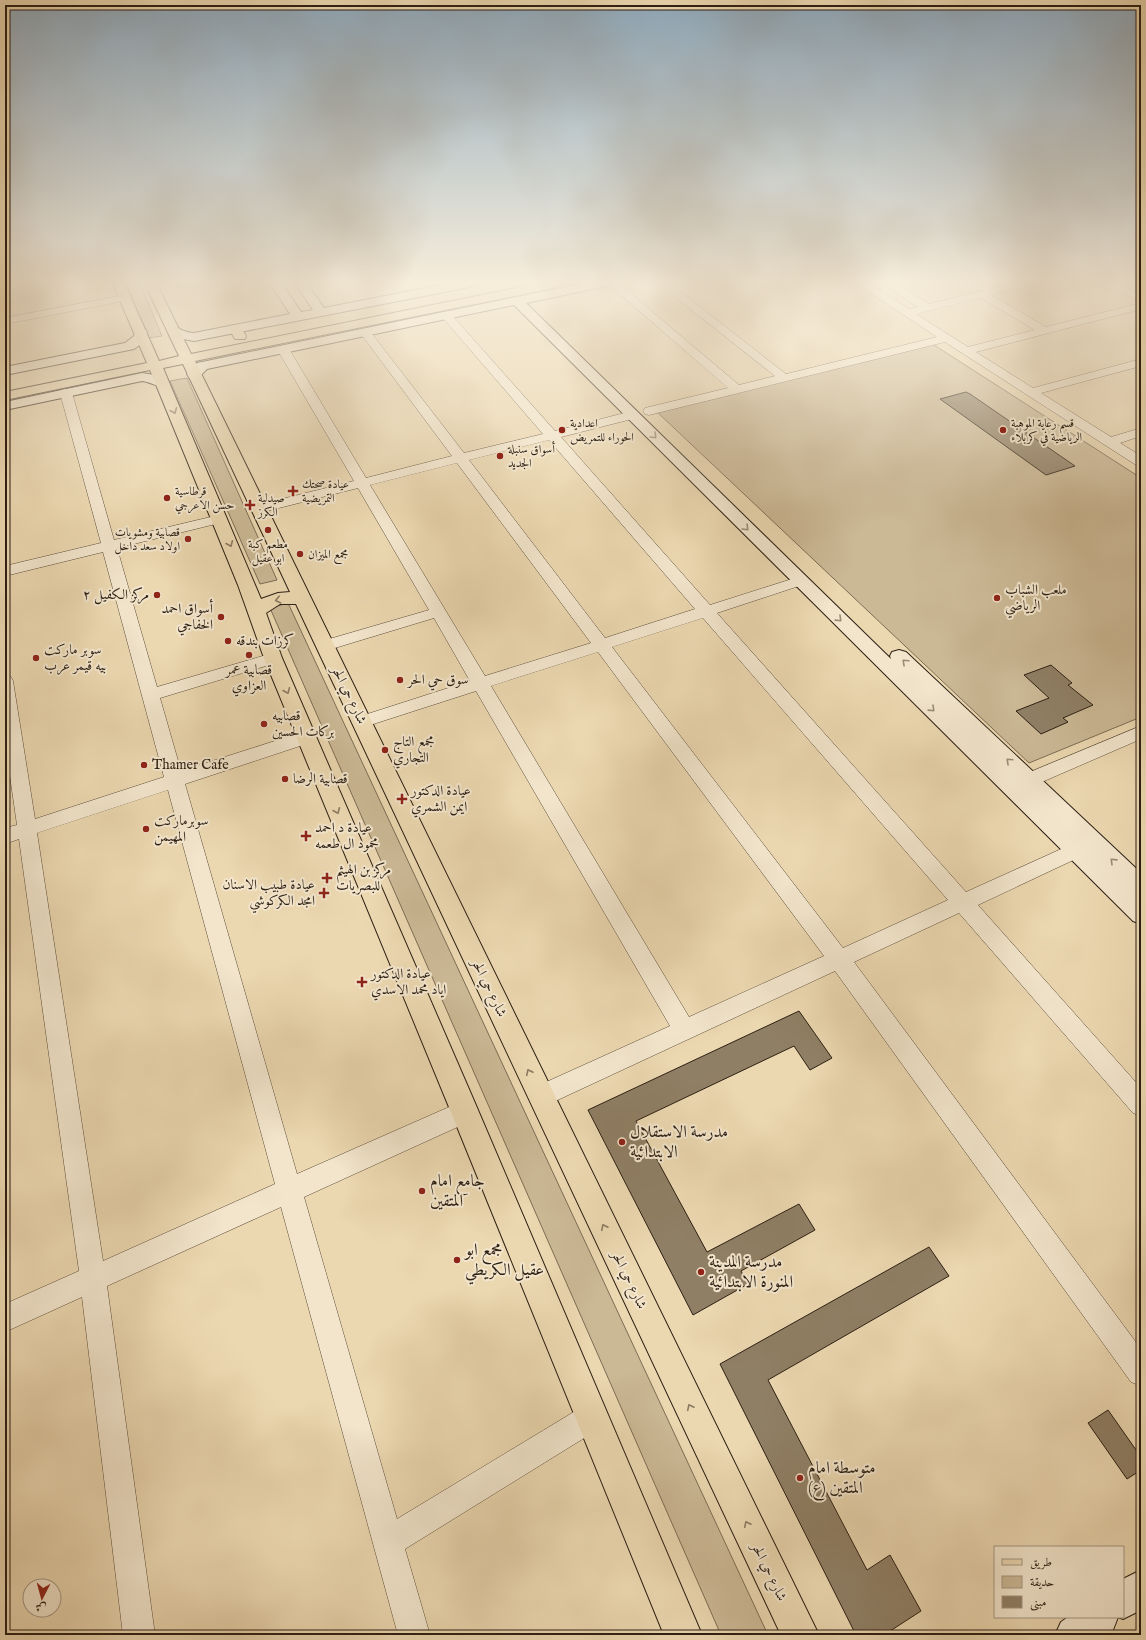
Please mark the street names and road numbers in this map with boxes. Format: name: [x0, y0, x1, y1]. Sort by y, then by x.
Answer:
street label: شارع حي الحر: [325, 661, 371, 728]
street label: شارع حي الحر: [465, 954, 511, 1021]
street label: شارع حي الحر: [605, 1246, 651, 1313]
street label: شارع حي الحر: [745, 1538, 791, 1605]

